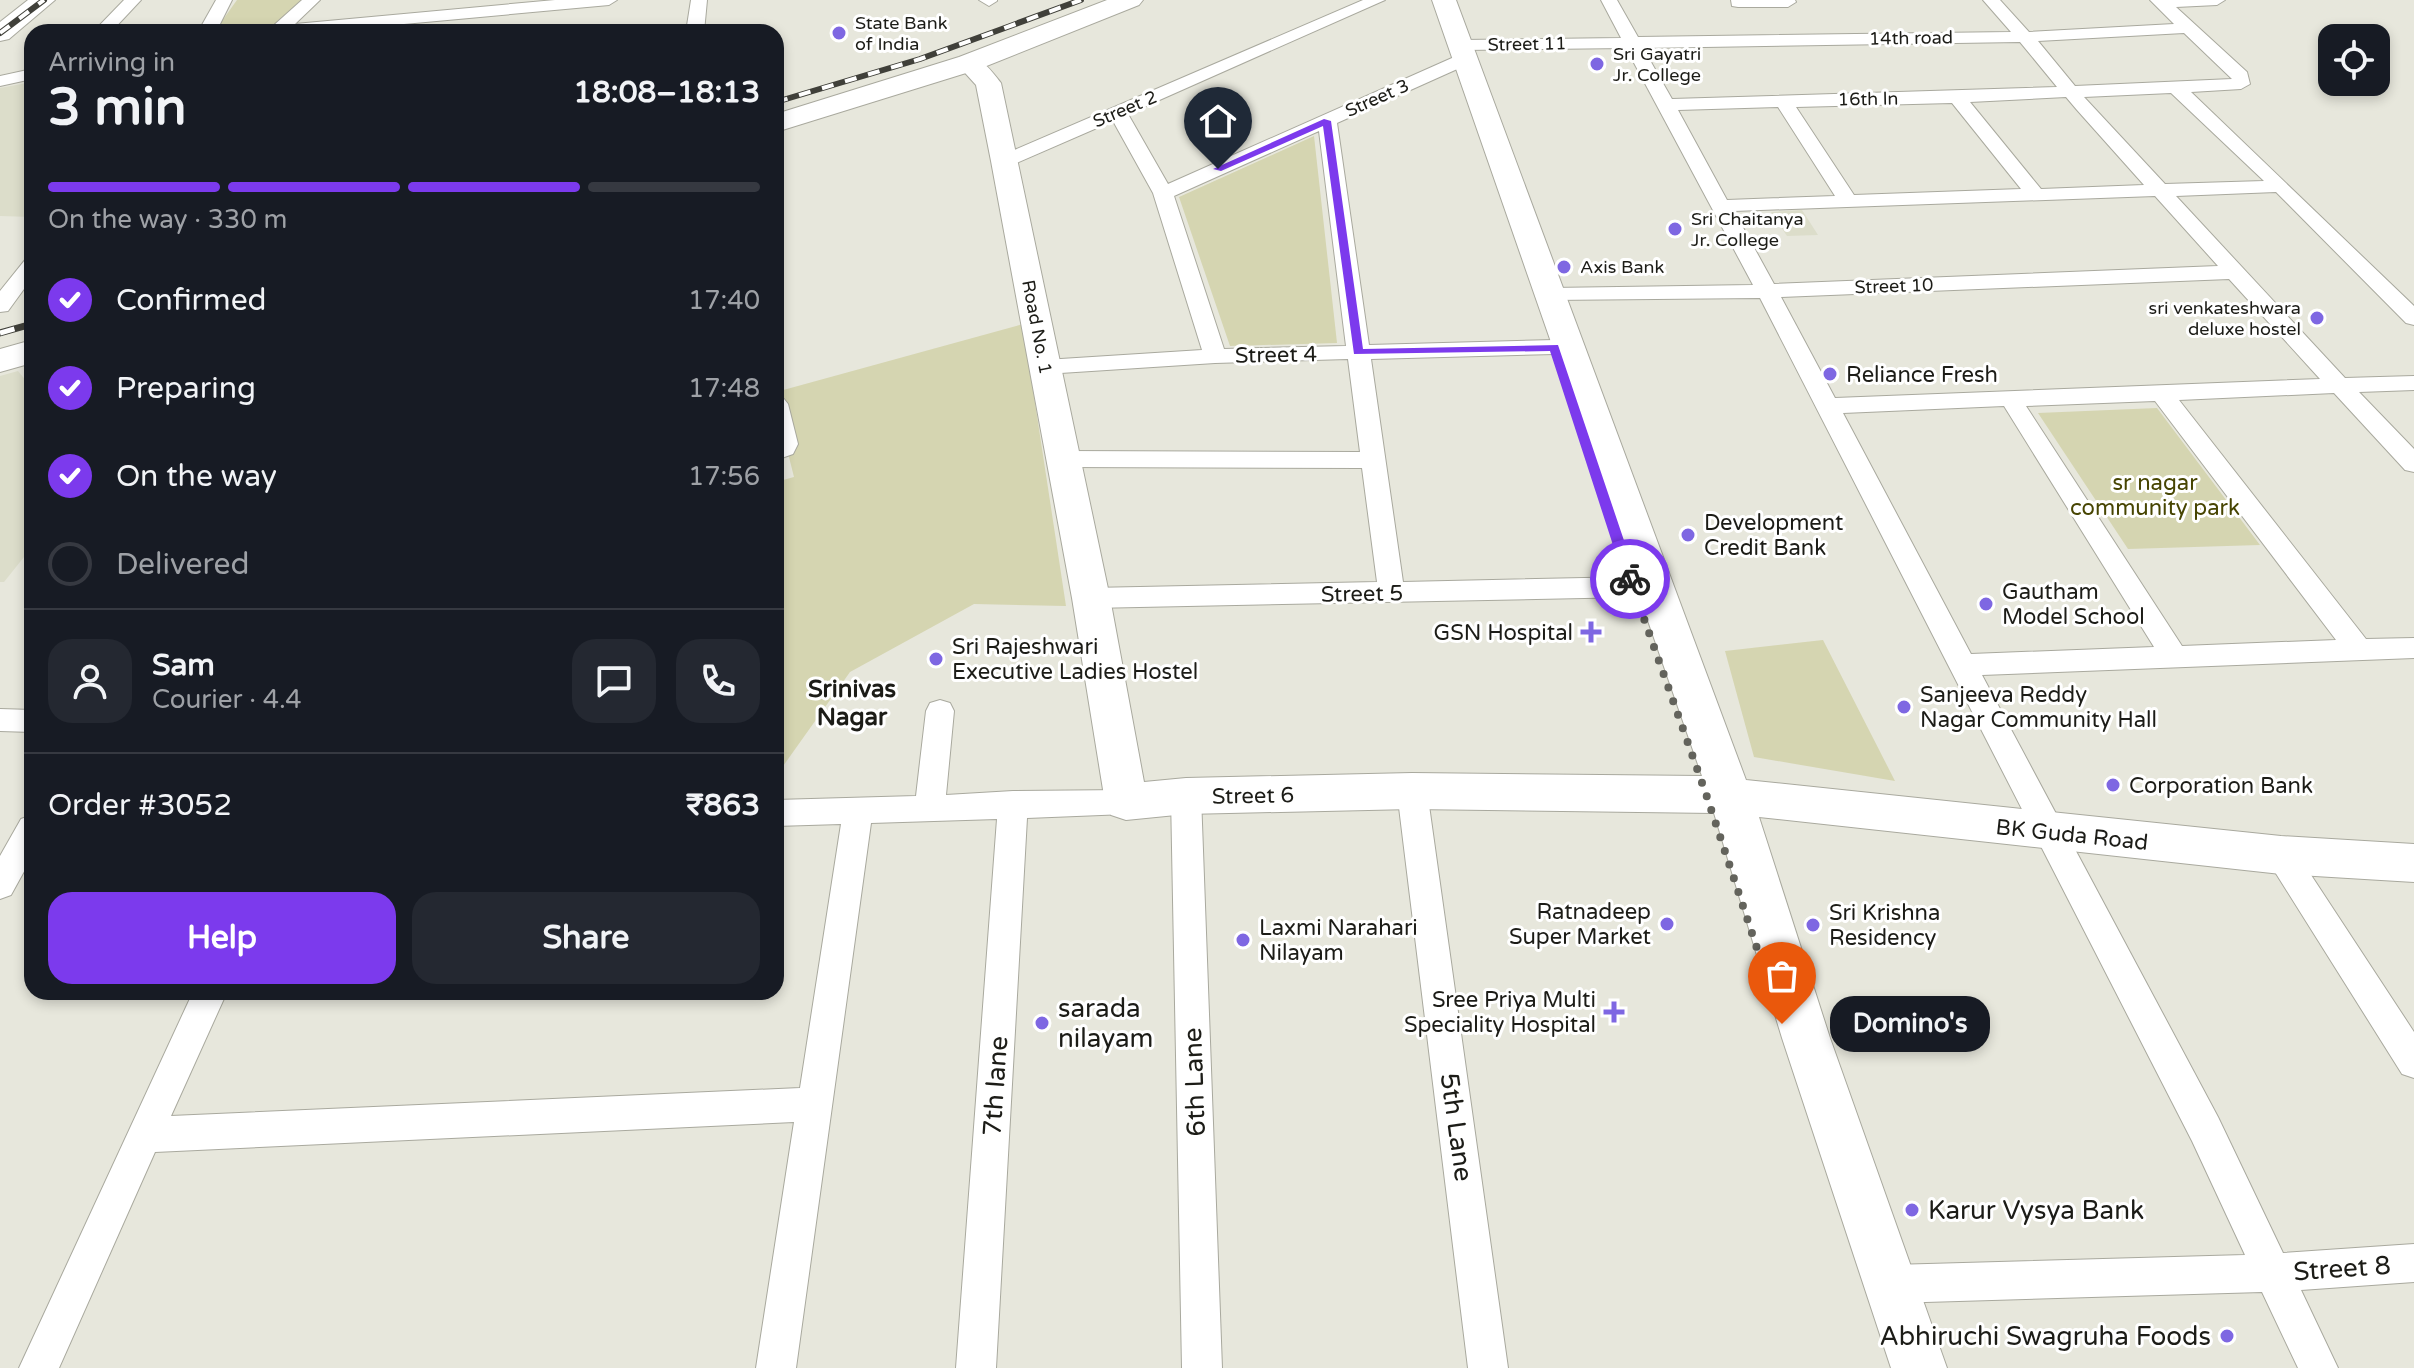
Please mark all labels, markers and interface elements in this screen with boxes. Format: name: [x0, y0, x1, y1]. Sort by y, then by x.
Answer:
place label: State Bank of India: [855, 12, 948, 55]
marker: State Bank of India: [830, 24, 848, 42]
map controls: [2318, 24, 2390, 96]
button: locate: [2318, 24, 2390, 96]
street label: 14th road: [1869, 26, 1953, 50]
street label: Street 11: [1487, 32, 1567, 56]
place label: Sri Gayatri Jr. College: [1613, 43, 1701, 86]
text: Arriving in: [48, 47, 175, 78]
marker: Sri Gayatri Jr. College: [1588, 55, 1606, 73]
text: 18:08–18:13: [573, 74, 760, 111]
street label: Street 3: [1342, 74, 1412, 122]
text: 3 min: [48, 76, 187, 139]
street label: Street 2: [1090, 86, 1160, 132]
pin: [1184, 87, 1252, 169]
street label: 16th ln: [1838, 87, 1898, 111]
icon: home: [1196, 99, 1240, 143]
text: On the way · 330 m: [48, 204, 287, 235]
place label: Sri Chaitanya Jr. College: [1691, 208, 1804, 251]
marker: Sri Chaitanya Jr. College: [1666, 220, 1684, 238]
place label: Axis Bank: [1580, 256, 1665, 278]
marker: Axis Bank: [1555, 258, 1573, 276]
street label: Street 10: [1854, 274, 1934, 298]
icon: check: [48, 278, 92, 322]
street label: Road No. 1: [1017, 278, 1057, 376]
text: Confirmed: [116, 282, 267, 319]
text: 17:40: [688, 285, 760, 316]
place label: sri venkateshwara deluxe hostel: [2149, 297, 2301, 340]
marker: sri venkateshwara deluxe hostel: [2308, 309, 2326, 327]
street label: Street 4: [1235, 341, 1318, 369]
place label: Reliance Fresh: [1846, 362, 1998, 388]
marker: Reliance Fresh: [1821, 365, 1839, 383]
icon: check: [48, 366, 92, 410]
text: Preparing: [116, 370, 256, 407]
text: 17:48: [688, 373, 760, 404]
icon: check: [48, 454, 92, 498]
text: On the way: [116, 458, 277, 495]
text: 17:56: [688, 461, 760, 492]
park label: sr nagar community park: [2070, 470, 2240, 521]
place label: Development Credit Bank: [1704, 510, 1843, 561]
marker: Development Credit Bank: [1679, 526, 1697, 544]
courier: [1590, 539, 1670, 619]
text: Delivered: [116, 546, 250, 583]
icon: bike: [1608, 557, 1652, 601]
place label: Gautham Model School: [2002, 579, 2145, 630]
street label: Street 5: [1321, 580, 1403, 608]
marker: Gautham Model School: [1977, 595, 1995, 613]
place label: GSN Hospital: [1434, 620, 1573, 646]
marker: GSN Hospital: [1580, 621, 1602, 643]
place label: Sri Rajeshwari Executive Ladies Hostel: [952, 634, 1198, 685]
button: person: [48, 639, 132, 723]
button: chat: [572, 639, 656, 723]
button: phone: [676, 639, 760, 723]
text: Sam: [152, 647, 215, 684]
marker: Sri Rajeshwari Executive Ladies Hostel: [927, 650, 945, 668]
district label: Srinivas Nagar: [808, 675, 896, 732]
place label: Sanjeeva Reddy Nagar Community Hall: [1920, 682, 2157, 733]
text: Courier · 4.4: [152, 684, 302, 715]
marker: Sanjeeva Reddy Nagar Community Hall: [1895, 698, 1913, 716]
place label: Corporation Bank: [2129, 773, 2313, 799]
marker: Corporation Bank: [2104, 776, 2122, 794]
street label: Street 6: [1212, 782, 1294, 810]
text: Order #3052: [48, 787, 232, 824]
text: ₹863: [686, 787, 760, 824]
street label: BK Guda Road: [1994, 814, 2149, 856]
button: Help: [48, 892, 396, 984]
button: Share: [412, 892, 760, 984]
place label: Ratnadeep Super Market: [1509, 899, 1651, 950]
place label: Sri Krishna Residency: [1829, 900, 1940, 951]
place label: Laxmi Narahari Nilayam: [1259, 915, 1418, 966]
marker: Ratnadeep Super Market: [1658, 915, 1676, 933]
marker: Sri Krishna Residency: [1804, 916, 1822, 934]
marker: Laxmi Narahari Nilayam: [1234, 931, 1252, 949]
pin: [1748, 942, 1816, 1024]
icon: bag: [1760, 954, 1804, 998]
place label: Sree Priya Multi Speciality Hospital: [1404, 987, 1596, 1038]
place label: sarada nilayam: [1058, 993, 1153, 1054]
callout: Domino's: [1830, 996, 1990, 1052]
marker: Sree Priya Multi Speciality Hospital: [1603, 1001, 1625, 1023]
text: Domino's: [1853, 1008, 1967, 1039]
marker: sarada nilayam: [1033, 1014, 1051, 1032]
street label: 6th Lane: [1177, 1027, 1212, 1137]
street label: 7th lane: [977, 1035, 1014, 1137]
street label: 5th Lane: [1434, 1071, 1479, 1183]
place label: Karur Vysya Bank: [1928, 1195, 2144, 1226]
marker: Karur Vysya Bank: [1903, 1201, 1921, 1219]
street label: Street 8: [2292, 1250, 2392, 1287]
place label: Abhiruchi Swagruha Foods: [1879, 1321, 2211, 1352]
marker: Abhiruchi Swagruha Foods: [2218, 1327, 2236, 1345]

